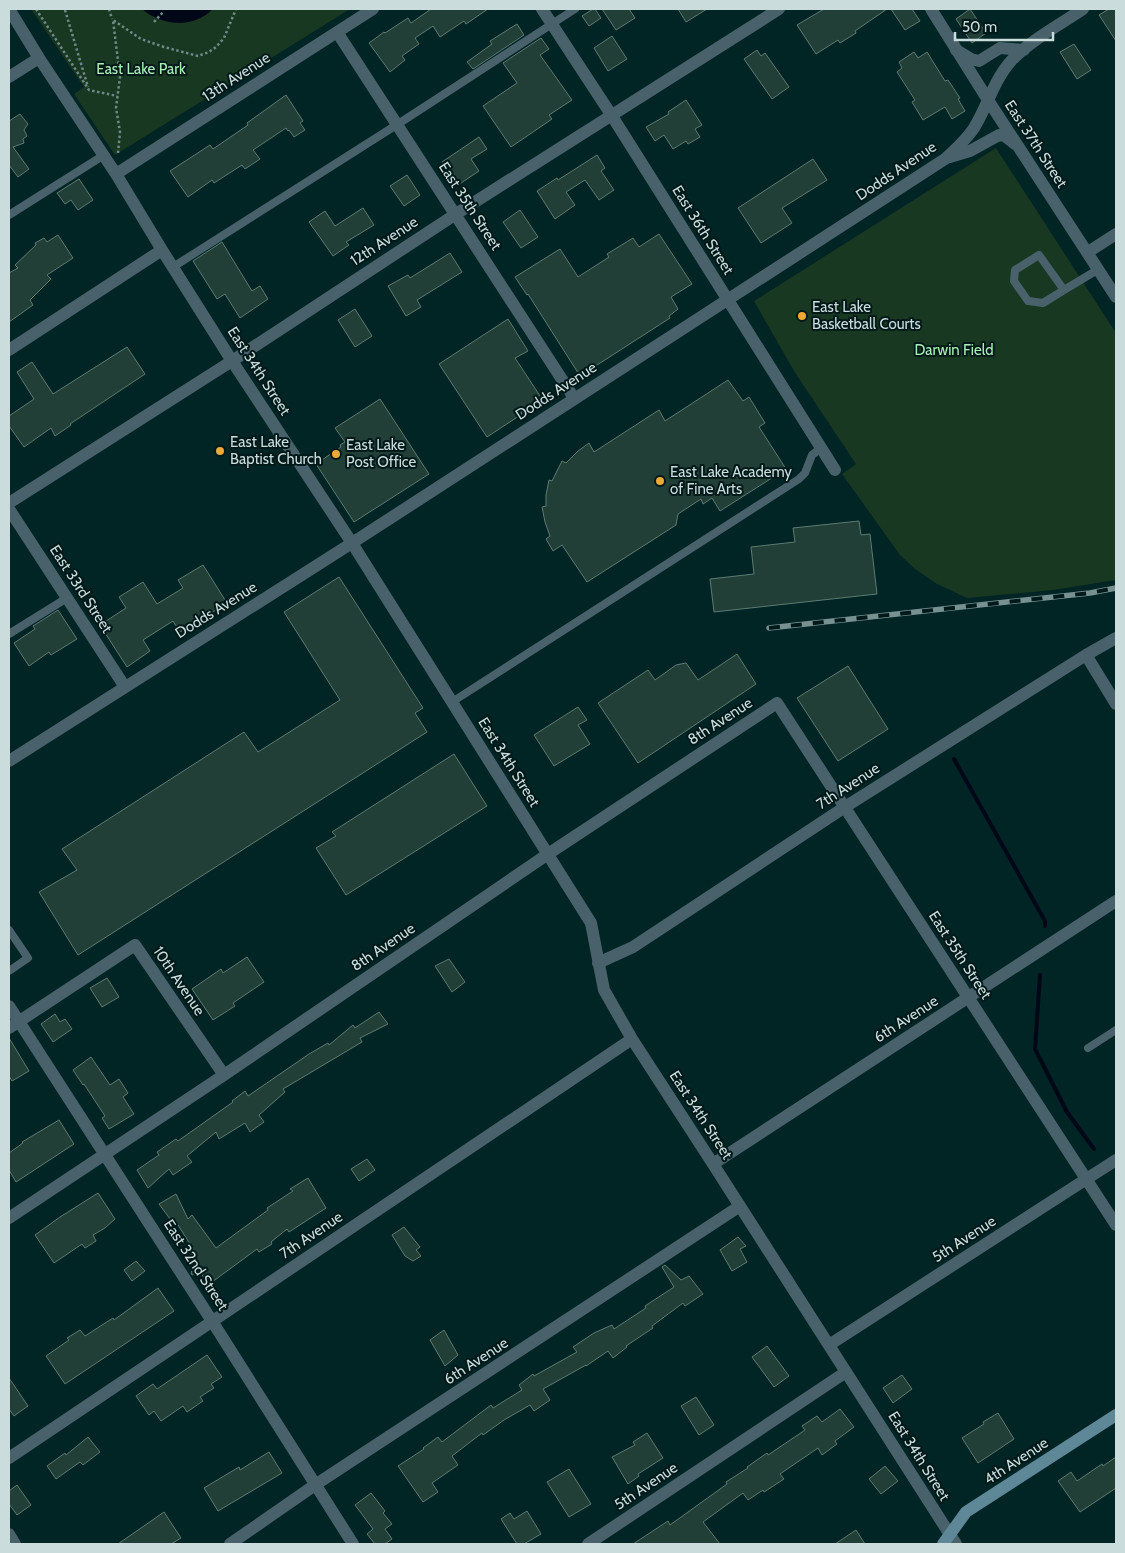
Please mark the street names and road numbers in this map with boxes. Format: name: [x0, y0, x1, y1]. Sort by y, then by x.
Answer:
street label: 13th Avenue: [199, 48, 274, 106]
street label: East 37th Street: [1001, 97, 1071, 191]
street label: Dodds Avenue: [852, 137, 940, 204]
street label: East 35th Street: [435, 159, 505, 253]
street label: East 36th Street: [668, 182, 738, 278]
street label: 12th Avenue: [347, 212, 421, 269]
street label: East 34th Street: [224, 323, 294, 419]
street label: Dodds Avenue: [512, 358, 600, 424]
street label: East 33rd Street: [46, 542, 116, 636]
street label: Dodds Avenue: [172, 578, 260, 642]
street label: 8th Avenue: [684, 693, 756, 748]
street label: East 34th Street: [474, 714, 544, 810]
street label: 7th Avenue: [813, 759, 883, 813]
street label: East 35th Street: [925, 908, 995, 1002]
street label: 8th Avenue: [348, 919, 419, 975]
street label: 10th Avenue: [149, 943, 209, 1019]
street label: 6th Avenue: [871, 991, 942, 1046]
street label: East 34th Street: [666, 1067, 736, 1163]
street label: 7th Avenue: [276, 1207, 346, 1263]
street label: 5th Avenue: [929, 1212, 999, 1266]
street label: East 32nd Street: [160, 1216, 232, 1314]
street label: 6th Avenue: [441, 1333, 512, 1388]
street label: East 34th Street: [884, 1408, 954, 1504]
street label: 4th Avenue: [981, 1433, 1052, 1488]
street label: 5th Avenue: [611, 1458, 681, 1514]

